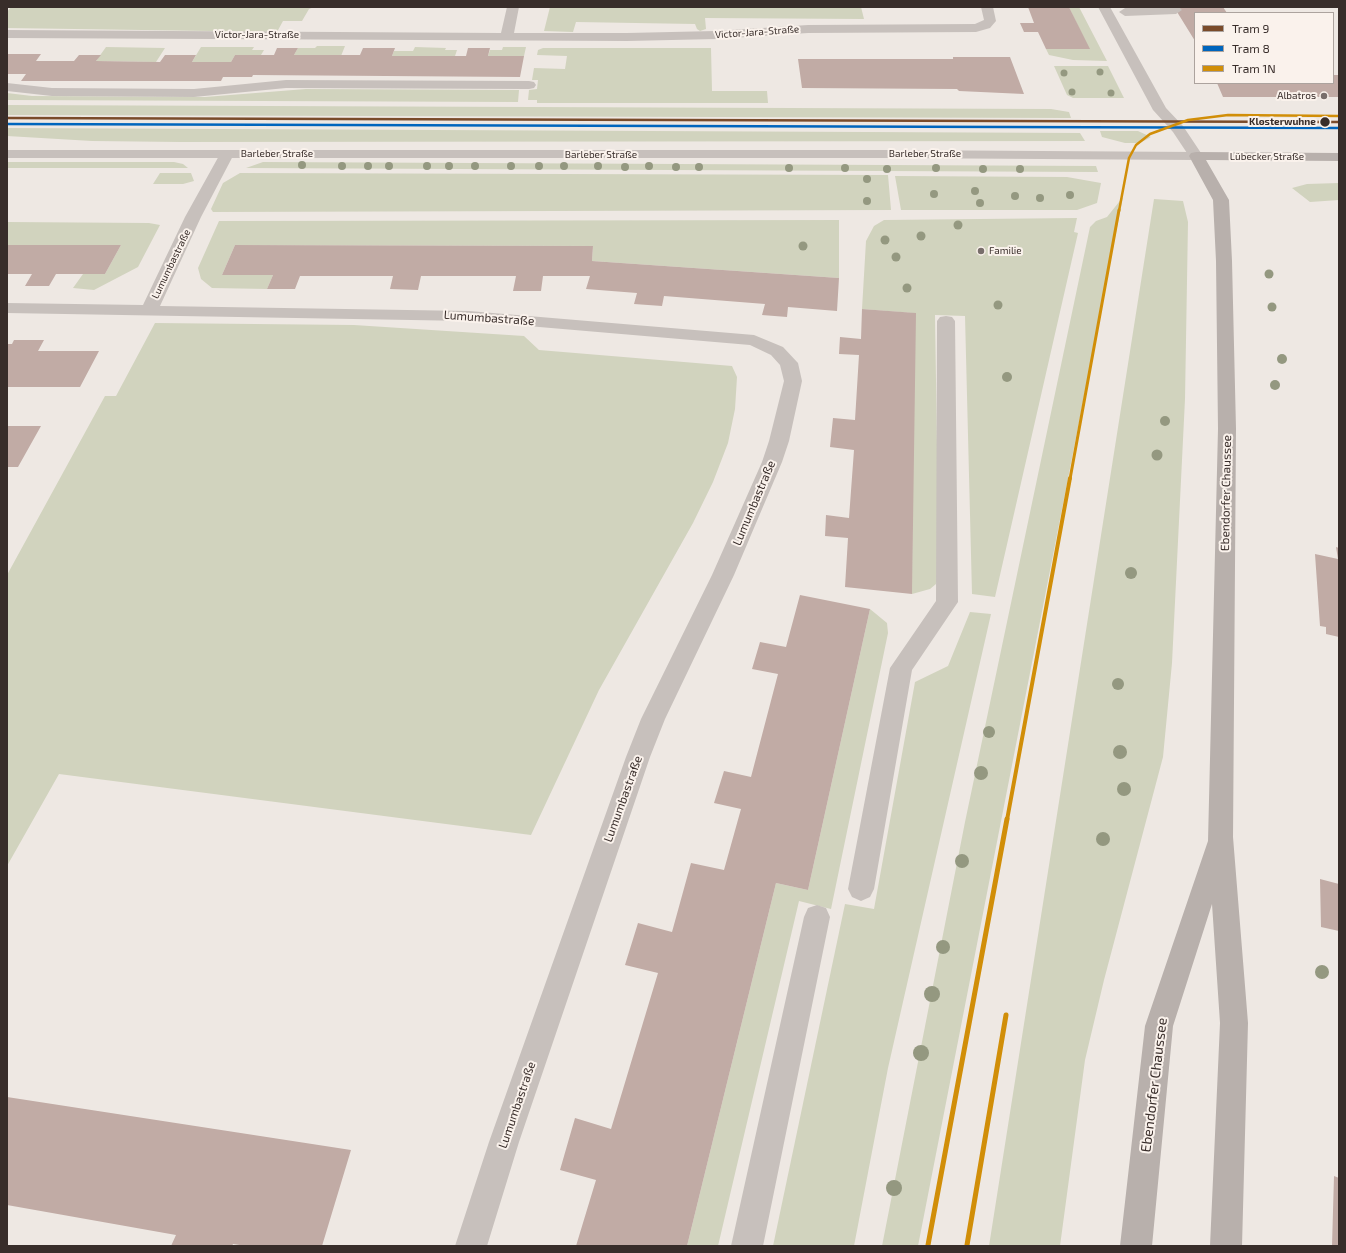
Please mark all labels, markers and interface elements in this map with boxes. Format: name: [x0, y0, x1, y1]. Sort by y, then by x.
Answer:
legend: [1194, 12, 1334, 84]
text: Tram 9: [1232, 21, 1269, 35]
street label: Victor-Jara-Straße: [715, 23, 799, 41]
street label: Victor-Jara-Straße: [215, 29, 299, 41]
text: Tram 8: [1232, 41, 1270, 55]
text: Tram 1N: [1232, 61, 1276, 75]
place label: Albatros: [1277, 90, 1316, 102]
marker: Albatros: [1319, 91, 1329, 101]
marker: Klosterwuhne: [1318, 115, 1332, 129]
place label: Klosterwuhne: [1249, 116, 1316, 128]
street label: Barleber Straße: [241, 148, 313, 160]
street label: Barleber Straße: [889, 148, 961, 160]
street label: Barleber Straße: [565, 149, 637, 161]
street label: Lübecker Straße: [1230, 151, 1304, 163]
street label: Lumumbastraße: [149, 227, 193, 301]
place label: Familie: [989, 245, 1022, 257]
marker: Familie: [976, 246, 986, 256]
street label: Lumumbastraße: [443, 308, 535, 328]
street label: Ebendorfer Chaussee: [1218, 435, 1234, 551]
street label: Lumumbastraße: [730, 458, 778, 548]
street label: Lumumbastraße: [601, 754, 645, 844]
street label: Ebendorfer Chaussee: [1137, 1017, 1171, 1153]
street label: Lumumbastraße: [495, 1060, 539, 1150]

